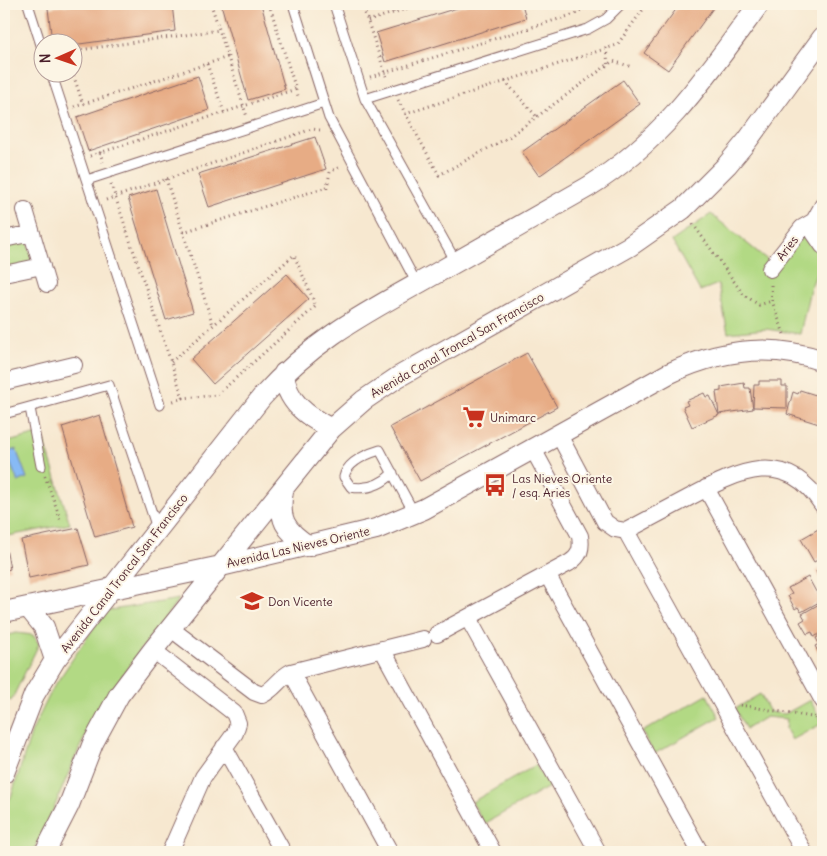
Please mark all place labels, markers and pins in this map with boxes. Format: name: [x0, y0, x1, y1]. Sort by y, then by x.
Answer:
supermarket icon: Unimarc: [461, 404, 487, 430]
place label: Unimarc: [490, 410, 536, 425]
place label: Las Nieves Oriente / esq. Aries: [512, 471, 612, 500]
bus stop icon: Las Nieves Oriente / esq. Aries: [482, 472, 508, 498]
school or university icon: Don Vicente: [239, 588, 265, 614]
place label: Don Vicente: [268, 594, 333, 609]

